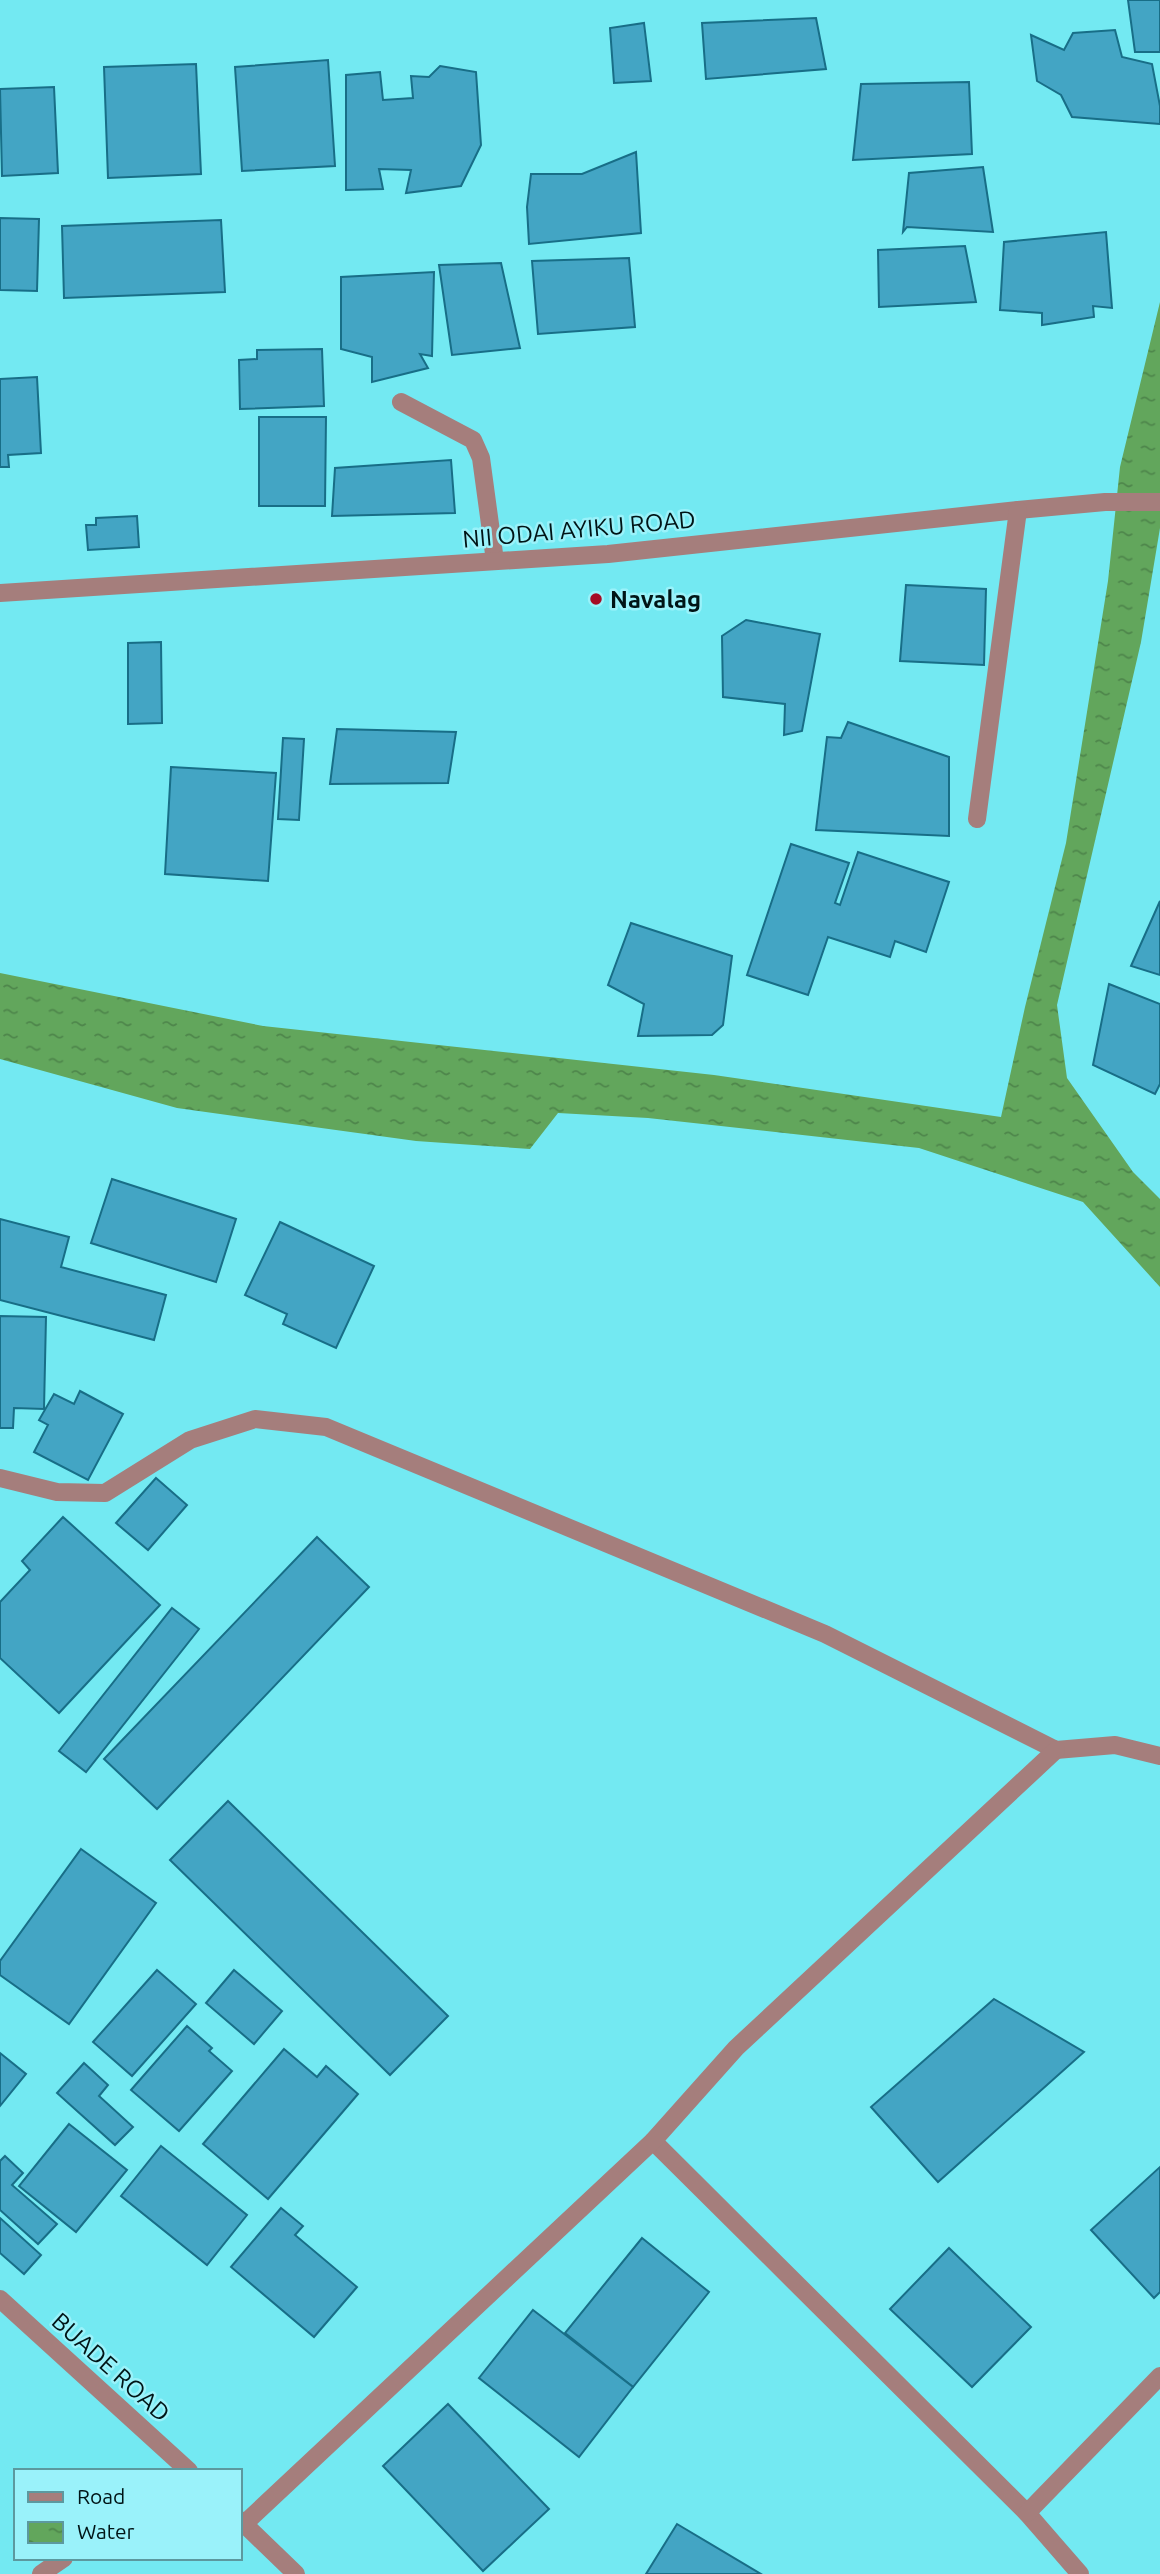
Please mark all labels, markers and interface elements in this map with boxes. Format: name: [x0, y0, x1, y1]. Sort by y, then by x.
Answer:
street label: NII ODAI AYIKU ROAD: [461, 505, 697, 553]
place label: Navalag: [610, 586, 701, 613]
marker: Navalag: [588, 591, 604, 607]
street label: BUADE ROAD: [47, 2307, 175, 2427]
legend: [14, 2469, 242, 2560]
text: Road: [77, 2484, 125, 2508]
text: Water: [77, 2519, 135, 2543]

